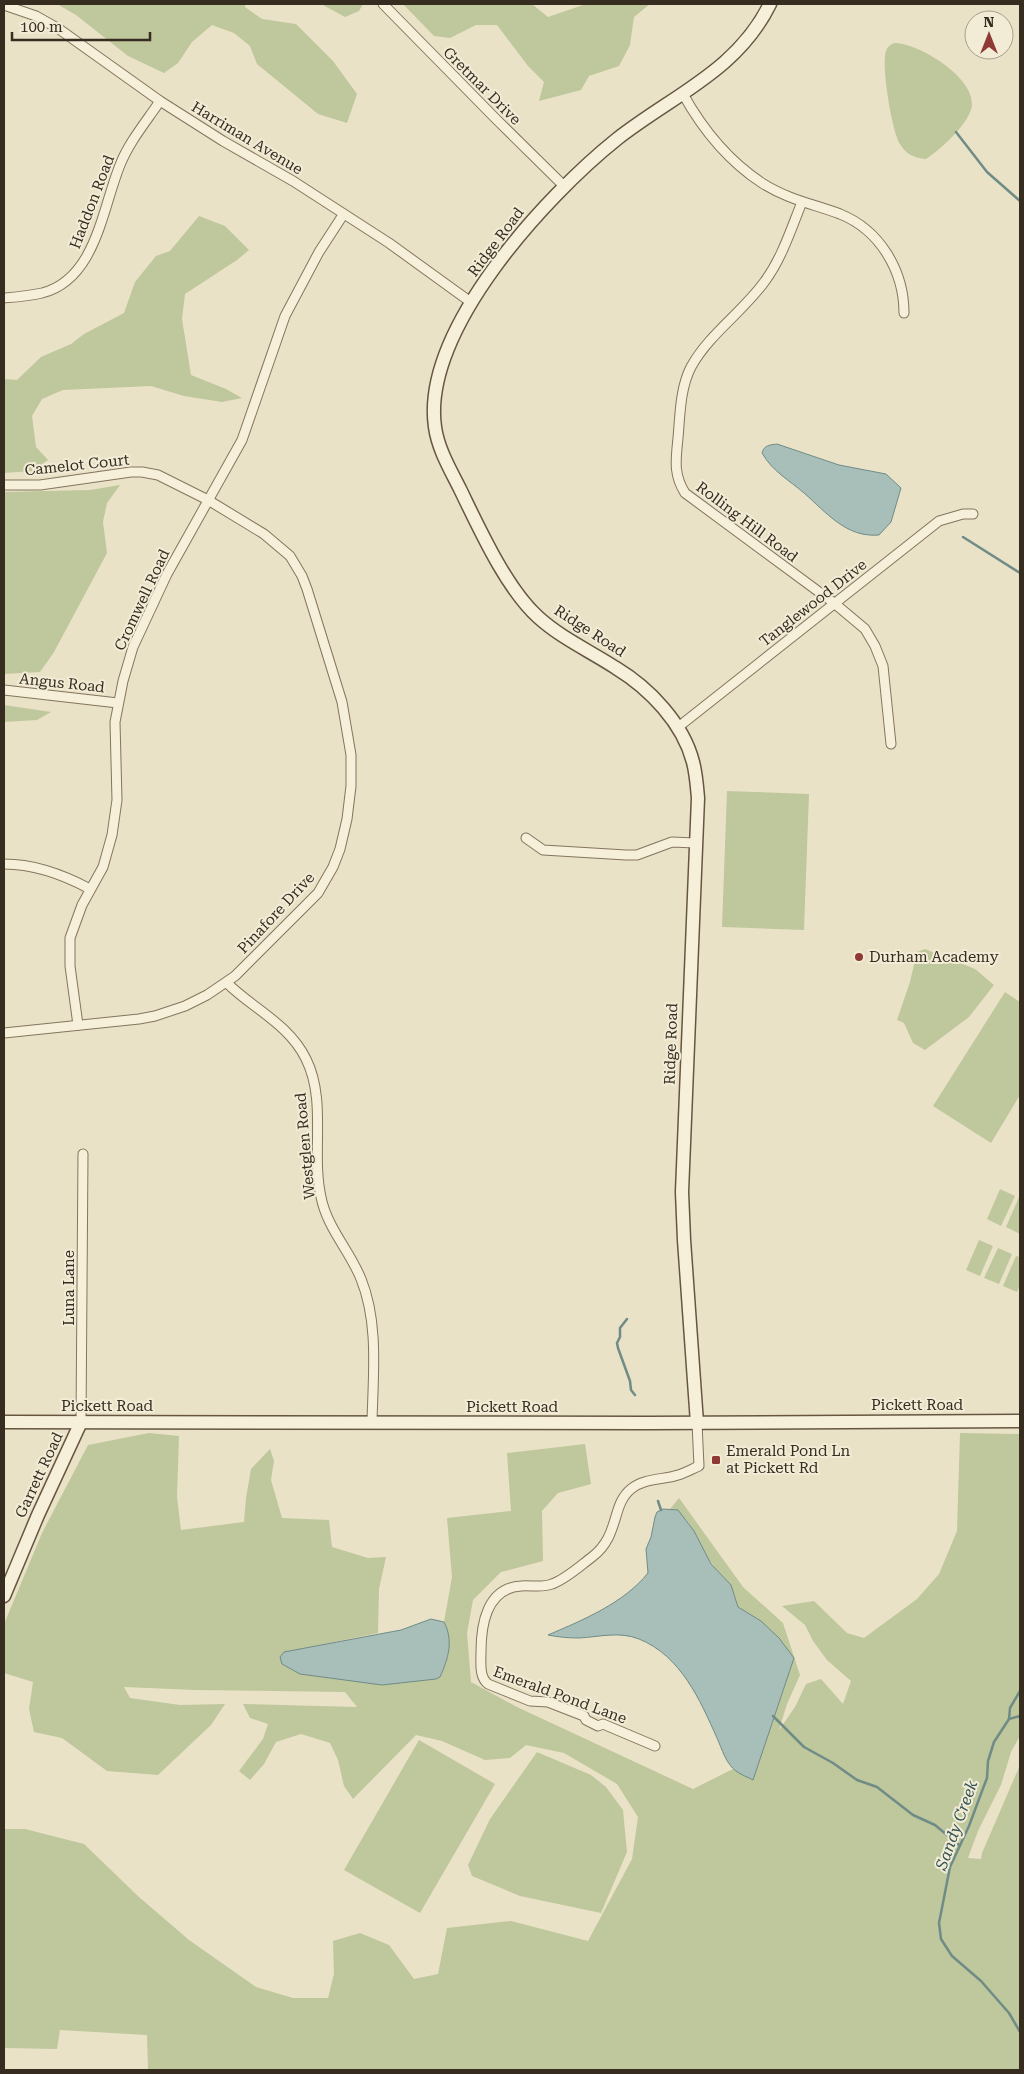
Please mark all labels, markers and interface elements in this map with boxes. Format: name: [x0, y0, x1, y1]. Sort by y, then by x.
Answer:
scale bar: [12, 10, 150, 42]
north arrow: [964, 10, 1014, 60]
text: N: [984, 14, 995, 30]
text: 100 m: [20, 18, 63, 36]
street label: Gretmar Drive: [439, 43, 525, 129]
street label: Harriman Avenue: [188, 98, 306, 178]
street label: Haddon Road: [66, 152, 118, 251]
street label: Ridge Road: [464, 204, 528, 280]
street label: Camelot Court: [24, 451, 131, 479]
street label: Rolling Hill Road: [693, 478, 802, 566]
street label: Cromwell Road: [111, 546, 173, 654]
street label: Tanglewood Drive: [756, 556, 870, 650]
street label: Ridge Road: [551, 601, 630, 661]
street label: Angus Road: [18, 670, 106, 696]
street label: Pinafore Drive: [234, 869, 318, 957]
place label: Durham Academy: [869, 948, 999, 966]
marker: Durham Academy: [853, 951, 865, 963]
street label: Ridge Road: [661, 1002, 681, 1085]
street label: Westglen Road: [291, 1091, 319, 1200]
street label: Luna Lane: [60, 1250, 78, 1326]
street label: Pickett Road: [871, 1396, 963, 1414]
street label: Pickett Road: [61, 1397, 153, 1415]
street label: Pickett Road: [466, 1398, 558, 1416]
street label: Garrett Road: [11, 1429, 67, 1521]
place label: Emerald Pond Ln at Pickett Rd: [726, 1442, 851, 1477]
marker: Emerald Pond Ln at Pickett Rd: [710, 1454, 722, 1466]
street label: Emerald Pond Lane: [491, 1662, 629, 1728]
water label: Sandy Creek: [931, 1777, 982, 1874]

